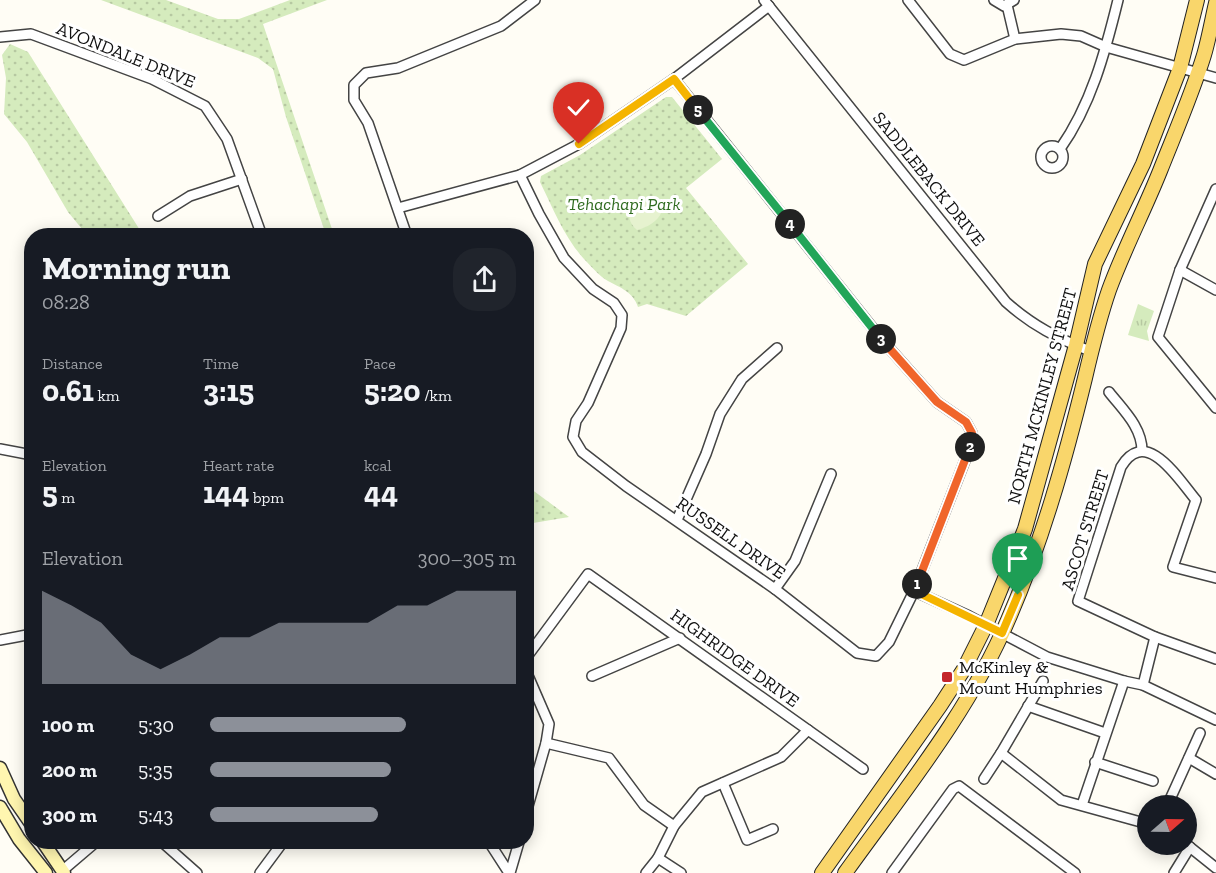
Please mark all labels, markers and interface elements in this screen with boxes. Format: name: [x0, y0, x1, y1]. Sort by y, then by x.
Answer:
street label: AVONDALE DRIVE: [53, 17, 199, 93]
pin: [553, 82, 604, 144]
icon: check: [562, 91, 595, 124]
pin: 5: [683, 95, 713, 125]
text: 5: [694, 100, 702, 119]
street label: SADDLEBACK DRIVE: [868, 107, 990, 251]
park label: Tehachapi Park: [568, 193, 680, 215]
pin: 4: [775, 209, 805, 239]
text: 4: [785, 214, 795, 233]
text: Morning run: [42, 248, 230, 287]
button: share: [453, 248, 516, 311]
street label: NORTH MCKINLEY STREET: [1003, 286, 1081, 506]
text: 08:28: [42, 290, 90, 314]
pin: 3: [866, 324, 896, 354]
text: 3: [877, 329, 885, 348]
text: Distance: [42, 354, 103, 373]
text: Time: [203, 354, 239, 373]
text: Pace: [364, 354, 396, 373]
text: 0.61: [42, 373, 94, 409]
text: 3:15: [203, 373, 254, 409]
text: 5:20: [364, 373, 421, 409]
text: km: [94, 386, 120, 405]
text: /km: [421, 386, 452, 405]
pin: 2: [955, 432, 985, 462]
text: 2: [966, 437, 974, 456]
text: Elevation: [42, 456, 107, 475]
text: Heart rate: [203, 456, 274, 475]
text: kcal: [364, 456, 391, 475]
street label: ASCOT STREET: [1056, 467, 1114, 593]
text: 5: [42, 475, 58, 511]
text: 144: [203, 475, 249, 511]
text: 44: [364, 475, 398, 511]
text: m: [58, 488, 75, 507]
text: bpm: [249, 488, 284, 507]
street label: RUSSELL DRIVE: [672, 492, 790, 584]
pin: [992, 533, 1043, 595]
icon: arrive: [1001, 542, 1034, 575]
text: Elevation: [42, 546, 123, 570]
text: 300–305 m: [418, 546, 516, 570]
pin: 1: [902, 569, 932, 599]
text: 1: [914, 574, 920, 593]
street label: HIGHRIDGE DRIVE: [666, 604, 804, 712]
place label: McKinley & Mount Humphries: [959, 656, 1103, 699]
marker: McKinley & Mount Humphries: [940, 670, 954, 684]
text: 100 m: [42, 713, 94, 737]
text: 5:30: [138, 713, 174, 737]
text: 200 m: [42, 758, 97, 782]
text: 5:35: [138, 758, 173, 782]
north arrow: [1137, 795, 1197, 855]
map controls: [1137, 795, 1197, 855]
text: 300 m: [42, 803, 97, 827]
text: 5:43: [138, 803, 173, 827]

